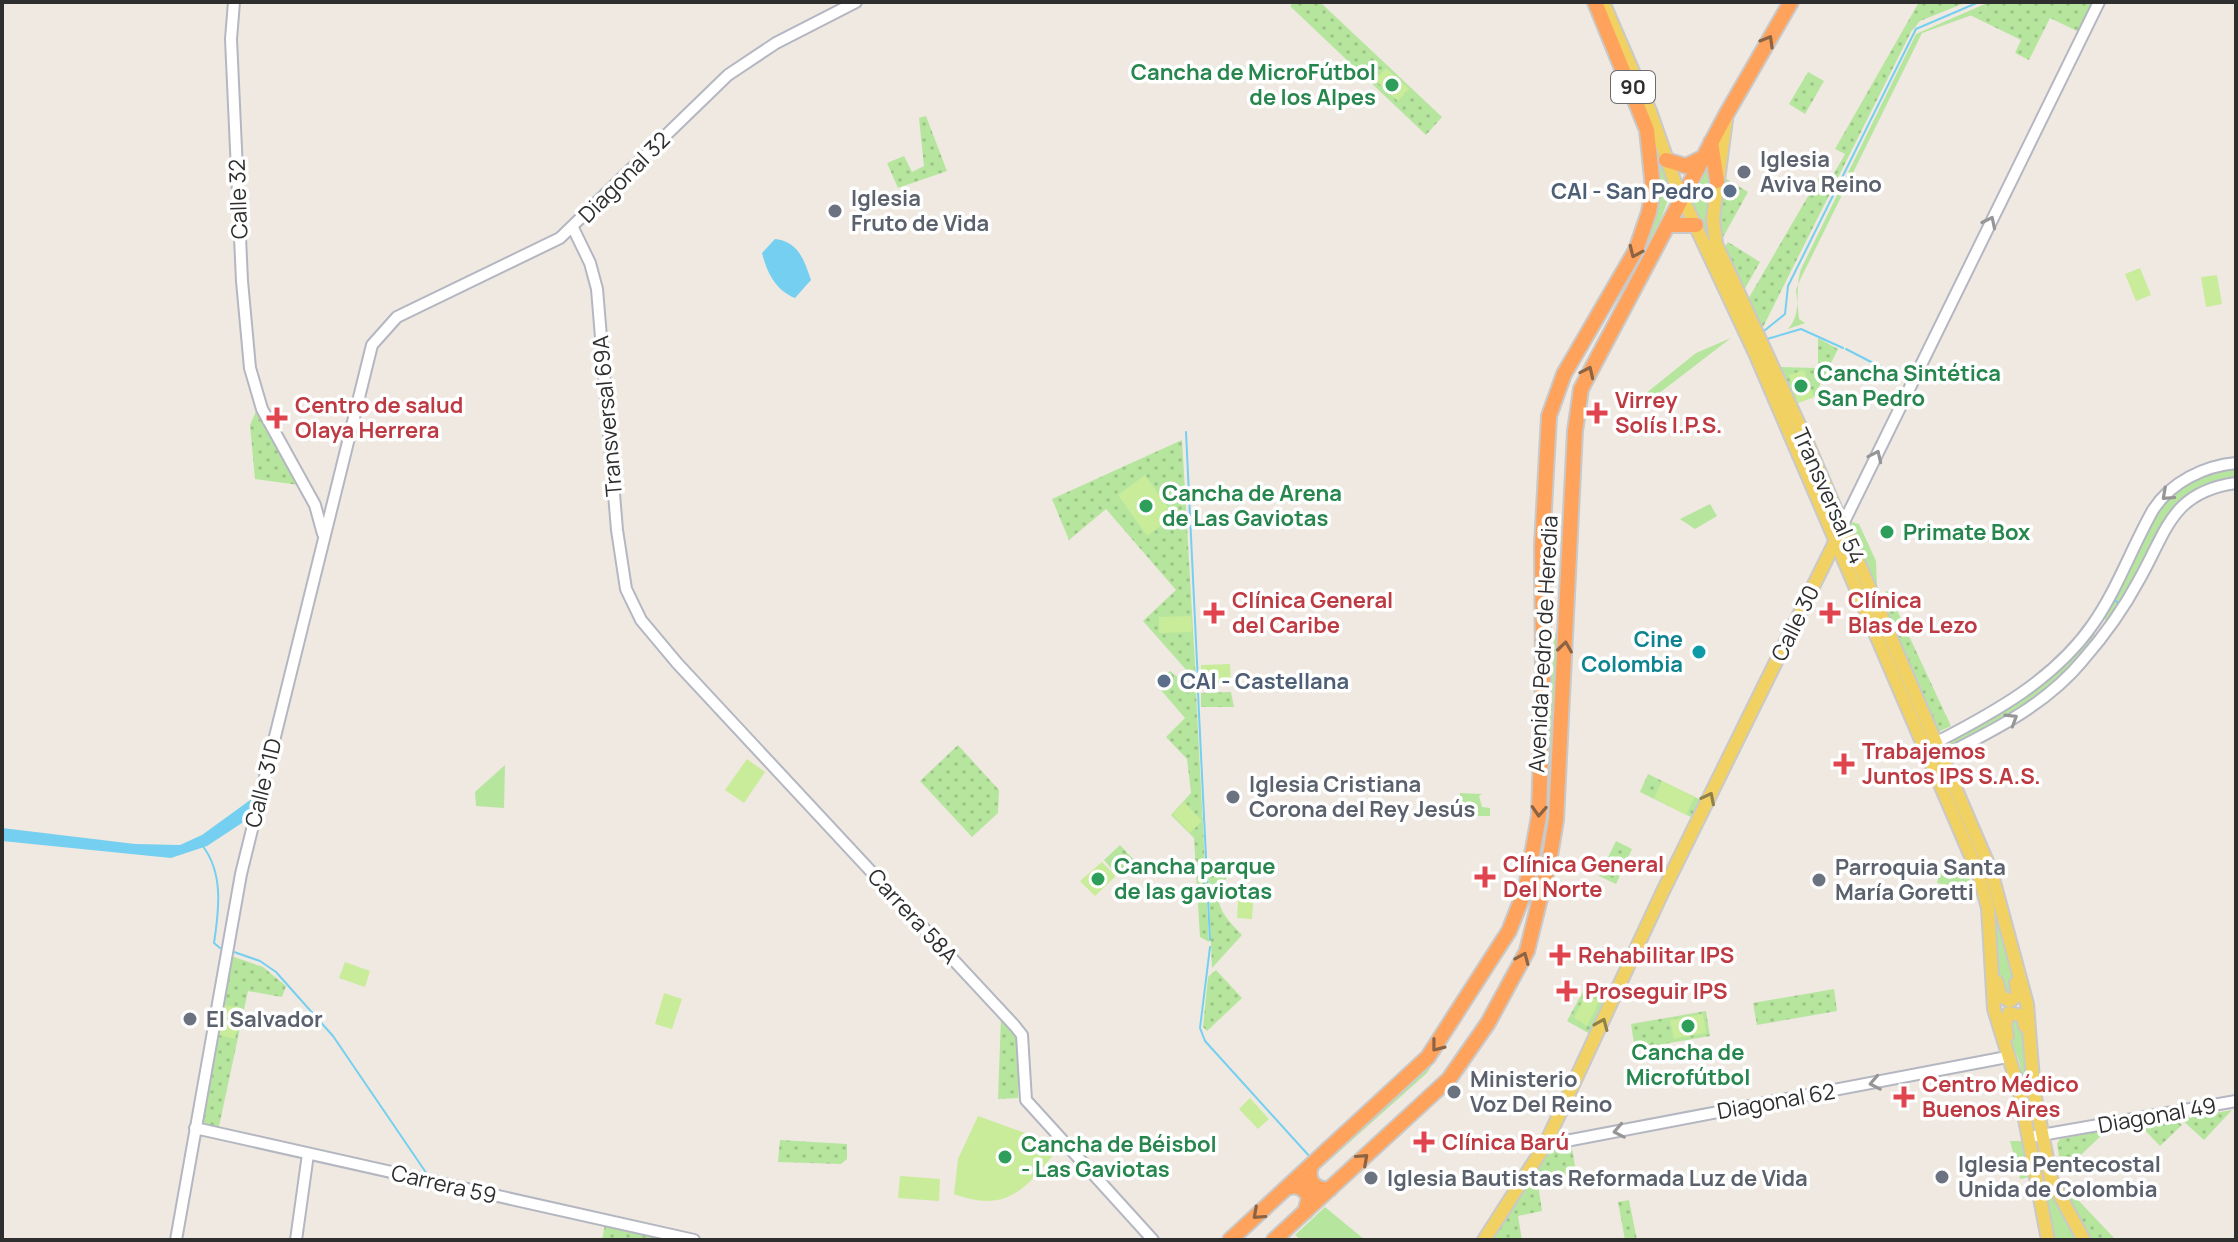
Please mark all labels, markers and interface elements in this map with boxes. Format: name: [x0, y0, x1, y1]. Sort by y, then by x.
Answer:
one-way arrow: [1758, 35, 1774, 50]
place label: Cancha de MicroFútbol de los Alpes: [1131, 57, 1376, 112]
road number: 90: [1611, 71, 1655, 103]
marker: Cancha de MicroFútbol de los Alpes: [1383, 76, 1401, 94]
street label: Diagonal 32: [572, 125, 676, 229]
place label: Iglesia Aviva Reino: [1760, 144, 1882, 199]
street label: Calle 32: [222, 158, 254, 240]
marker: Iglesia Aviva Reino: [1735, 163, 1753, 181]
place label: CAI - San Pedro: [1551, 176, 1714, 206]
marker: CAI - San Pedro: [1721, 182, 1739, 200]
place label: Iglesia Fruto de Vida: [851, 183, 989, 238]
marker: Iglesia Fruto de Vida: [826, 202, 844, 220]
one-way arrow: [1980, 216, 1996, 231]
one-way arrow: [1629, 244, 1645, 258]
street label: Transversal 69A: [585, 334, 629, 498]
place label: Cancha Sintética San Pedro: [1817, 358, 2001, 413]
one-way arrow: [1578, 365, 1594, 380]
marker: Cancha Sintética San Pedro: [1792, 377, 1810, 395]
place label: Virrey Solís I.P.S.: [1615, 385, 1722, 440]
place label: Centro de salud Olaya Herrera: [295, 390, 463, 445]
marker: Virrey Solís I.P.S.: [1586, 402, 1608, 424]
marker: Centro de salud Olaya Herrera: [266, 407, 288, 429]
street label: Transversal 54: [1786, 423, 1872, 569]
one-way arrow: [1866, 450, 1882, 464]
place label: Cancha de Arena de Las Gaviotas: [1162, 478, 1342, 533]
one-way arrow: [2161, 485, 2176, 499]
marker: Cancha de Arena de Las Gaviotas: [1137, 497, 1155, 515]
street label: Avenida Pedro de Heredia: [1521, 515, 1565, 773]
place label: Primate Box: [1903, 517, 2030, 547]
marker: Primate Box: [1878, 523, 1896, 541]
street label: Calle 30: [1764, 580, 1826, 666]
place label: Clínica General del Caribe: [1232, 585, 1393, 640]
place label: Clínica Blas de Lezo: [1848, 585, 1978, 640]
marker: Clínica General del Caribe: [1203, 602, 1225, 624]
marker: Clínica Blas de Lezo: [1819, 602, 1841, 624]
place label: Cine Colombia: [1581, 624, 1683, 679]
one-way arrow: [1556, 640, 1573, 654]
marker: Cine Colombia: [1690, 643, 1708, 661]
place label: CAI - Castellana: [1180, 666, 1349, 696]
marker: CAI - Castellana: [1155, 672, 1173, 690]
one-way arrow: [2003, 714, 2018, 729]
street label: Calle 31D: [237, 735, 289, 831]
place label: Trabajemos Juntos IPS S.A.S.: [1862, 736, 2041, 791]
marker: Trabajemos Juntos IPS S.A.S.: [1833, 753, 1855, 775]
place label: Iglesia Cristiana Corona del Rey Jesús: [1249, 769, 1475, 824]
marker: Iglesia Cristiana Corona del Rey Jesús: [1224, 788, 1242, 806]
one-way arrow: [1700, 792, 1715, 807]
one-way arrow: [1530, 805, 1547, 818]
place label: Clínica General Del Norte: [1503, 849, 1664, 904]
place label: Cancha parque de las gaviotas: [1114, 851, 1276, 906]
place label: Parroquia Santa María Goretti: [1835, 852, 2006, 907]
street label: Carrera 58A: [861, 862, 965, 970]
marker: Clínica General Del Norte: [1474, 866, 1496, 888]
marker: Cancha parque de las gaviotas: [1089, 870, 1107, 888]
marker: Parroquia Santa María Goretti: [1810, 871, 1828, 889]
place label: Rehabilitar IPS: [1578, 940, 1734, 970]
marker: Rehabilitar IPS: [1549, 944, 1571, 966]
one-way arrow: [1514, 952, 1530, 966]
place label: Proseguir IPS: [1585, 976, 1727, 1006]
marker: Proseguir IPS: [1556, 980, 1578, 1002]
place label: El Salvador: [206, 1004, 323, 1034]
marker: El Salvador: [181, 1010, 199, 1028]
marker: Cancha de Microfútbol: [1679, 1017, 1697, 1035]
one-way arrow: [1593, 1018, 1609, 1032]
one-way arrow: [1432, 1037, 1446, 1052]
place label: Cancha de Microfútbol: [1626, 1037, 1750, 1092]
place label: Ministerio Voz Del Reino: [1470, 1064, 1612, 1119]
place label: Centro Médico Buenos Aires: [1922, 1069, 2079, 1124]
one-way arrow: [1869, 1074, 1882, 1091]
street label: Diagonal 62: [1715, 1076, 1837, 1126]
marker: Ministerio Voz Del Reino: [1445, 1083, 1463, 1101]
marker: Centro Médico Buenos Aires: [1893, 1086, 1915, 1108]
street label: Diagonal 49: [2096, 1090, 2218, 1140]
one-way arrow: [1613, 1121, 1626, 1138]
place label: Clínica Barú: [1442, 1127, 1569, 1157]
place label: Cancha de Béisbol - Las Gaviotas: [1021, 1129, 1217, 1184]
marker: Clínica Barú: [1413, 1131, 1435, 1153]
marker: Cancha de Béisbol - Las Gaviotas: [996, 1148, 1014, 1166]
place label: Iglesia Pentecostal Unida de Colombia: [1958, 1149, 2161, 1204]
one-way arrow: [1353, 1155, 1368, 1169]
street label: Carrera 59: [389, 1157, 499, 1211]
place label: Iglesia Bautistas Reformada Luz de Vida: [1387, 1163, 1808, 1193]
marker: Iglesia Pentecostal Unida de Colombia: [1933, 1168, 1951, 1186]
marker: Iglesia Bautistas Reformada Luz de Vida: [1362, 1169, 1380, 1187]
one-way arrow: [1253, 1205, 1267, 1219]

